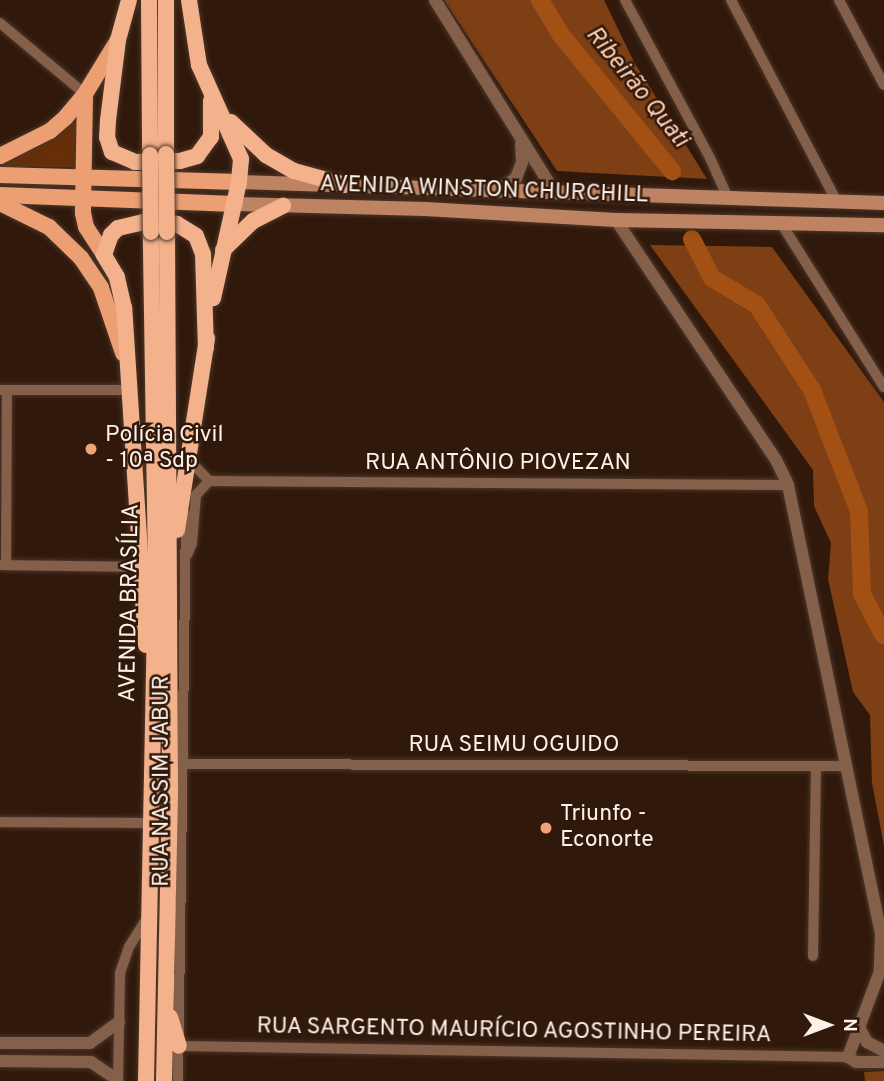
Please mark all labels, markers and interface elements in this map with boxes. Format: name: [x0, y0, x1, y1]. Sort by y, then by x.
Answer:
water label: Ribeirão Quati: [578, 22, 694, 154]
street label: AVENIDA WINSTON CHURCHILL: [318, 171, 650, 211]
place label: Polícia Civil - 10ª Sdp: [105, 422, 223, 476]
marker: Polícia Civil - 10ª Sdp: [83, 441, 99, 457]
street label: RUA ANTÔNIO PIOVEZAN: [364, 450, 632, 478]
street label: AVENIDA BRASÍLIA: [115, 503, 147, 703]
street label: RUA NASSIM JABUR: [149, 675, 177, 887]
street label: RUA SEIMU OGUIDO: [408, 732, 620, 760]
place label: Triunfo - Econorte: [560, 801, 654, 855]
marker: Triunfo - Econorte: [538, 820, 554, 836]
north arrow: [793, 990, 863, 1060]
street label: RUA SARGENTO MAURÍCIO AGOSTINHO PEREIRA: [255, 1014, 773, 1050]
text: N: [837, 1018, 861, 1032]

